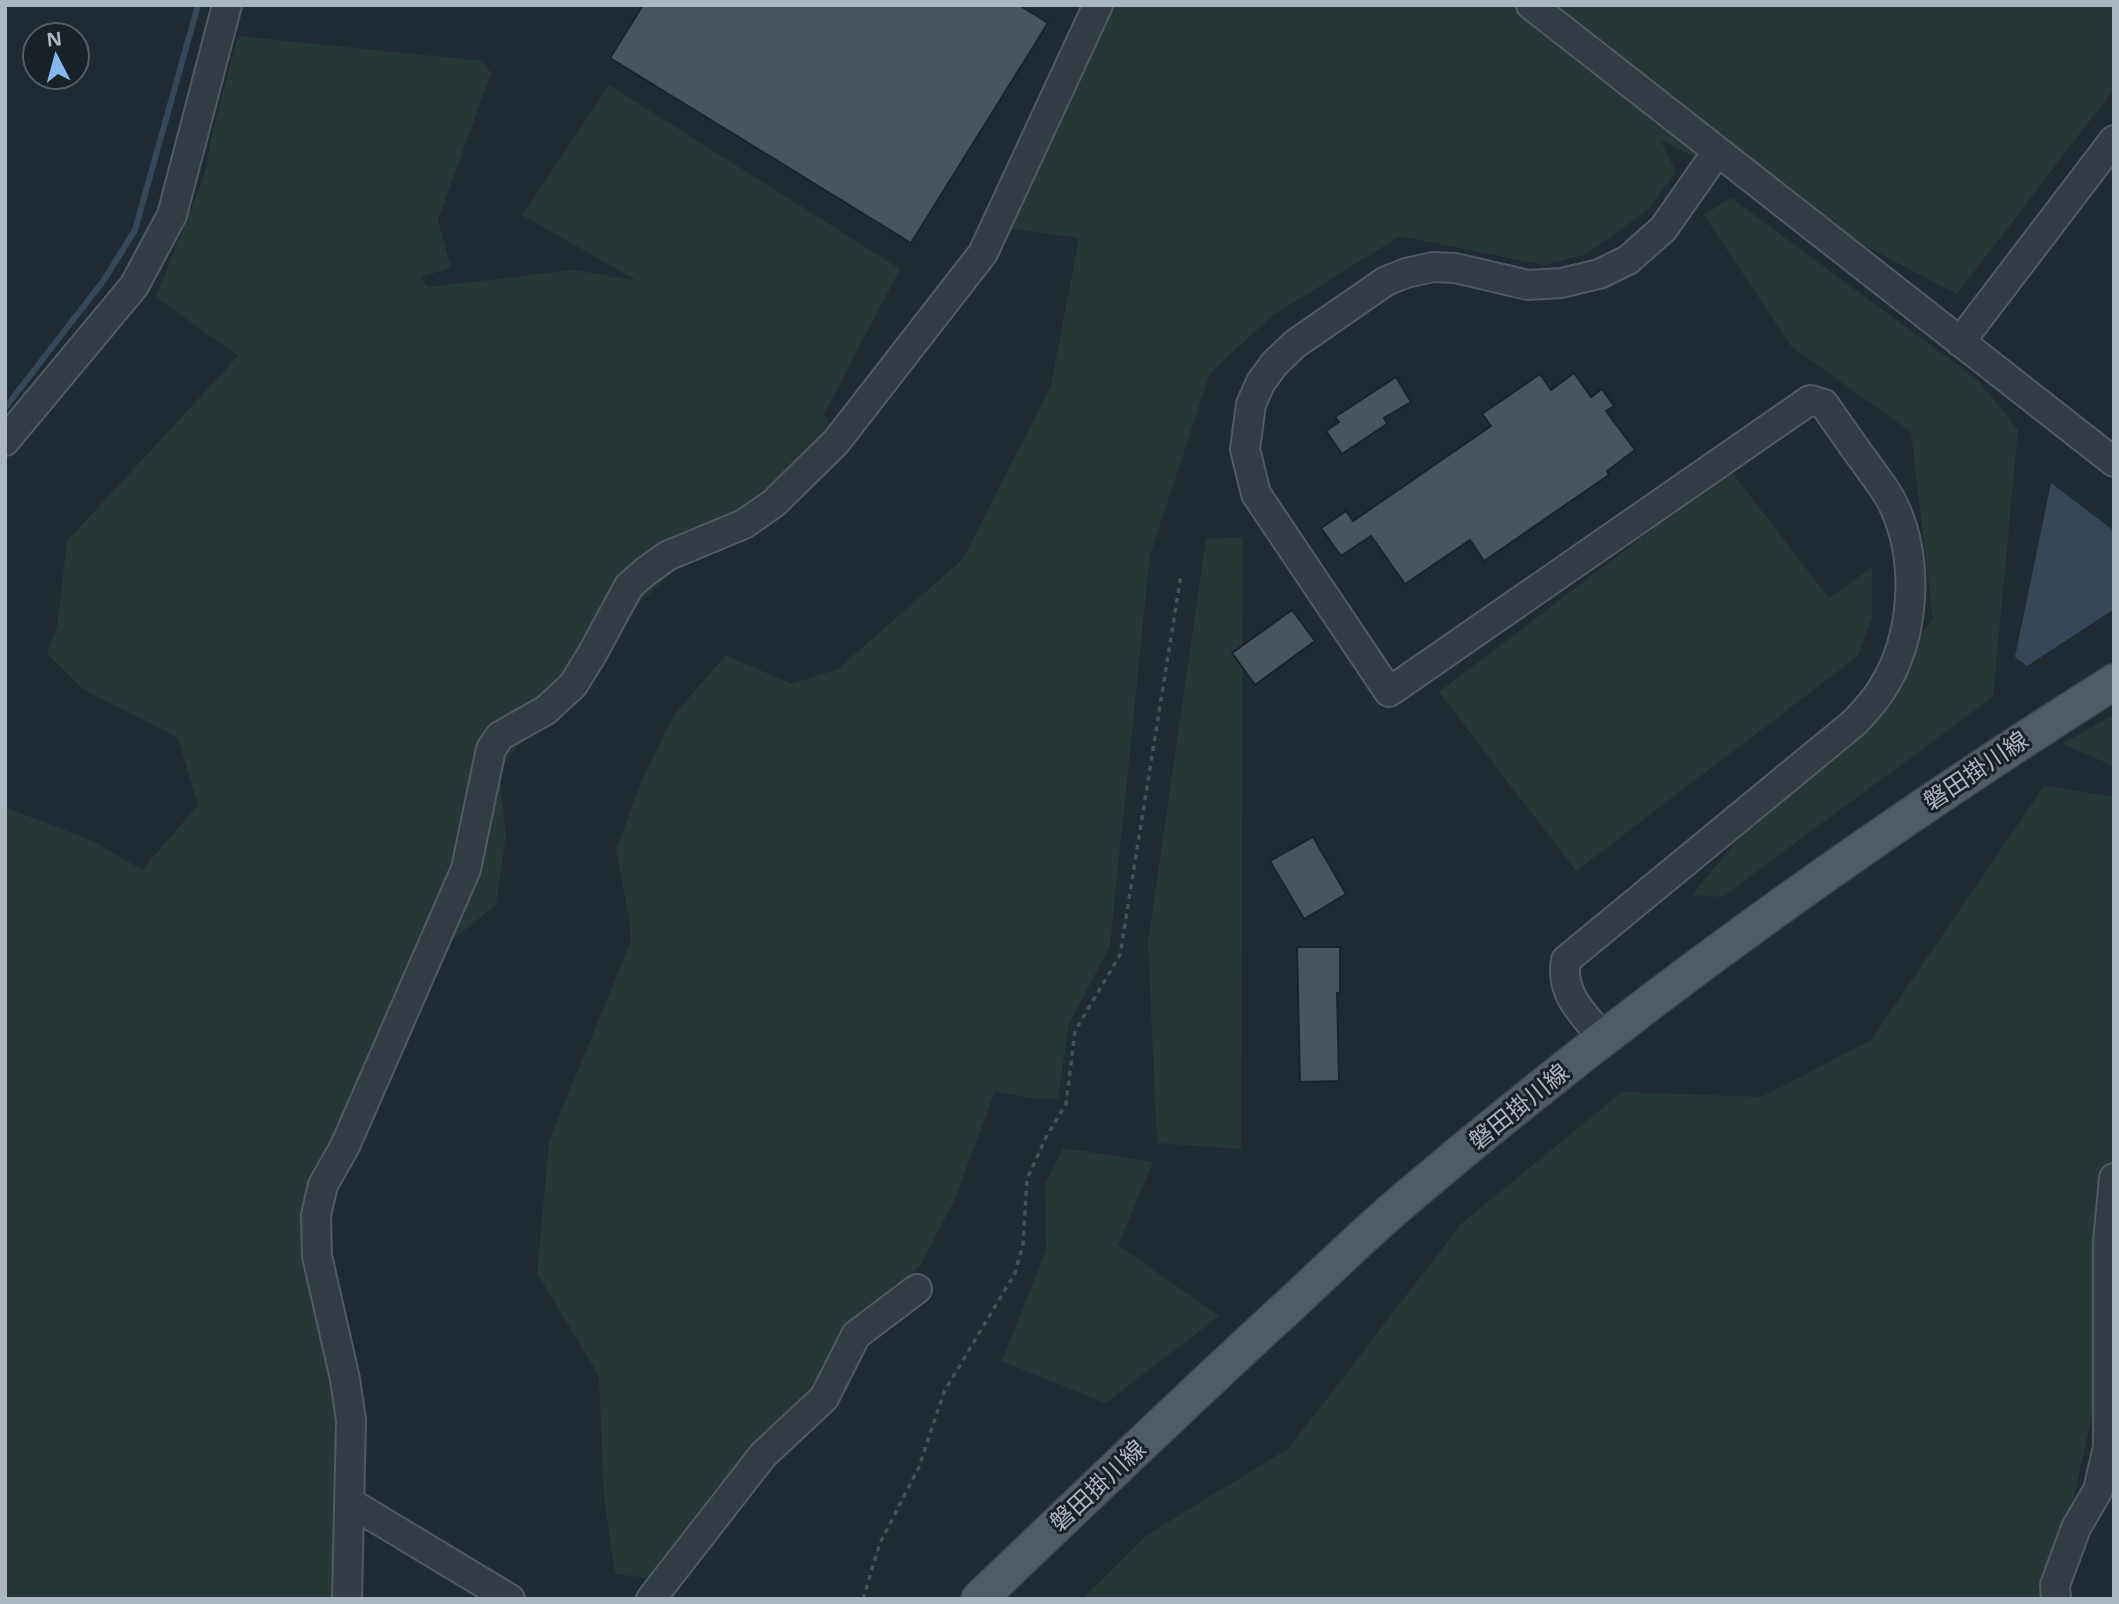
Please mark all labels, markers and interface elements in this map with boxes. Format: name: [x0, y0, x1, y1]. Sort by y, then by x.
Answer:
north arrow: [21, 21, 91, 91]
text: N: [45, 25, 63, 53]
street label: 磐田掛川線: [1916, 723, 2034, 817]
street label: 磐田掛川線: [1461, 1055, 1575, 1156]
street label: 磐田掛川線: [1042, 1432, 1152, 1538]

